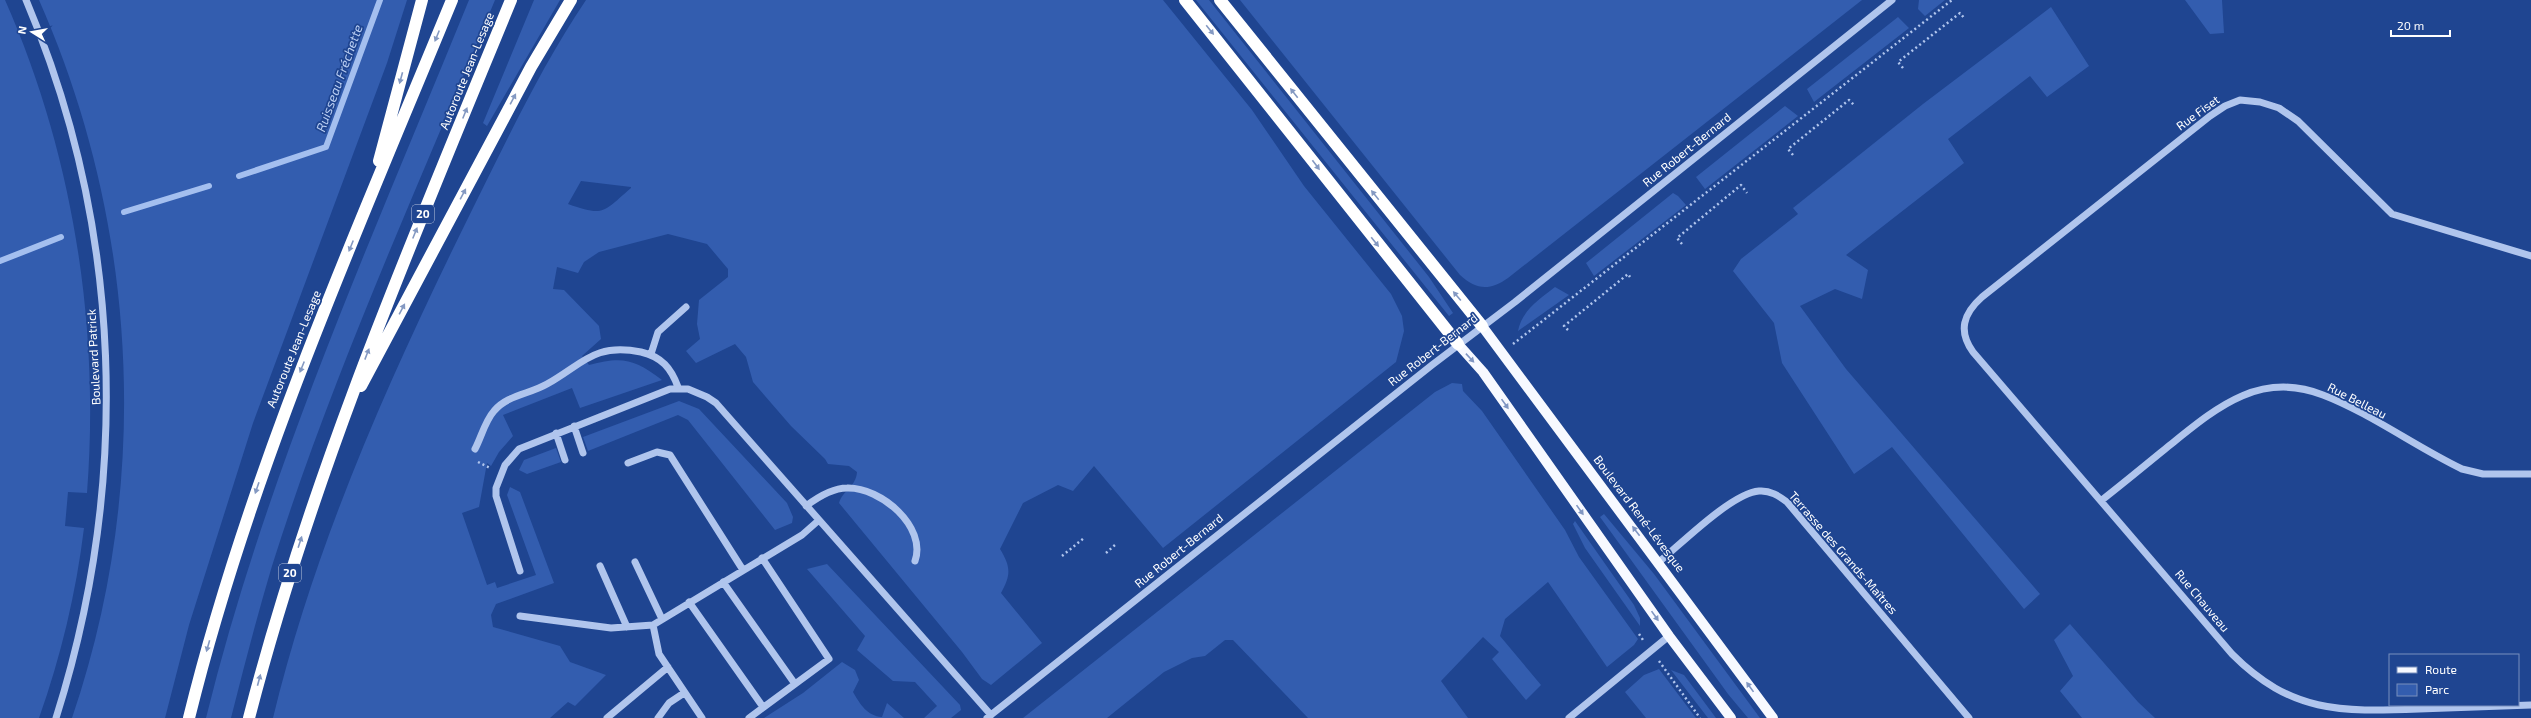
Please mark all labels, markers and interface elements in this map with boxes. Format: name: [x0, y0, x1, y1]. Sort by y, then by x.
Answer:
street label: Autoroute Jean-Lesage: [436, 10, 496, 131]
north arrow: [12, 12, 52, 52]
scale bar: [2391, 12, 2450, 38]
text: 20 m: [2397, 18, 2424, 32]
water label: Ruisseau Fréchette: [312, 22, 366, 134]
text: N: [15, 25, 29, 35]
one-way arrow: [1205, 25, 1214, 36]
one-way arrow: [434, 31, 440, 42]
one-way arrow: [398, 72, 404, 84]
one-way arrow: [1290, 88, 1299, 99]
street label: Rue Fiset: [2173, 92, 2222, 133]
one-way arrow: [510, 93, 517, 105]
one-way arrow: [462, 107, 468, 119]
street label: Rue Robert-Bernard: [1639, 109, 1733, 189]
one-way arrow: [1312, 160, 1320, 171]
one-way arrow: [460, 188, 466, 200]
one-way arrow: [1371, 189, 1380, 200]
road number: 20: [412, 205, 434, 223]
one-way arrow: [413, 227, 419, 239]
one-way arrow: [1371, 237, 1379, 248]
one-way arrow: [348, 241, 354, 252]
street label: Autoroute Jean-Lesage: [263, 288, 323, 409]
one-way arrow: [1453, 291, 1462, 301]
one-way arrow: [399, 303, 406, 315]
street label: Boulevard Patrick: [83, 309, 103, 405]
street label: Rue Robert-Bernard: [1385, 310, 1480, 388]
one-way arrow: [364, 348, 370, 360]
one-way arrow: [1466, 353, 1475, 363]
one-way arrow: [299, 361, 305, 372]
street label: Rue Belleau: [2326, 379, 2389, 421]
one-way arrow: [1501, 398, 1509, 409]
street label: Boulevard René-Lévesque: [1591, 452, 1688, 574]
one-way arrow: [253, 483, 259, 495]
street label: Terrasse des Grands-Maîtres: [1787, 488, 1901, 616]
one-way arrow: [1576, 505, 1584, 515]
street label: Rue Robert-Bernard: [1131, 510, 1225, 590]
one-way arrow: [1632, 526, 1640, 536]
one-way arrow: [297, 536, 303, 548]
road number: 20: [279, 564, 301, 582]
street label: Rue Chauveau: [2173, 566, 2233, 634]
one-way arrow: [1651, 611, 1659, 621]
one-way arrow: [205, 640, 211, 652]
legend: [2389, 654, 2519, 706]
text: Route: [2425, 662, 2457, 676]
one-way arrow: [256, 674, 262, 687]
one-way arrow: [1746, 681, 1754, 692]
text: Parc: [2425, 682, 2449, 696]

